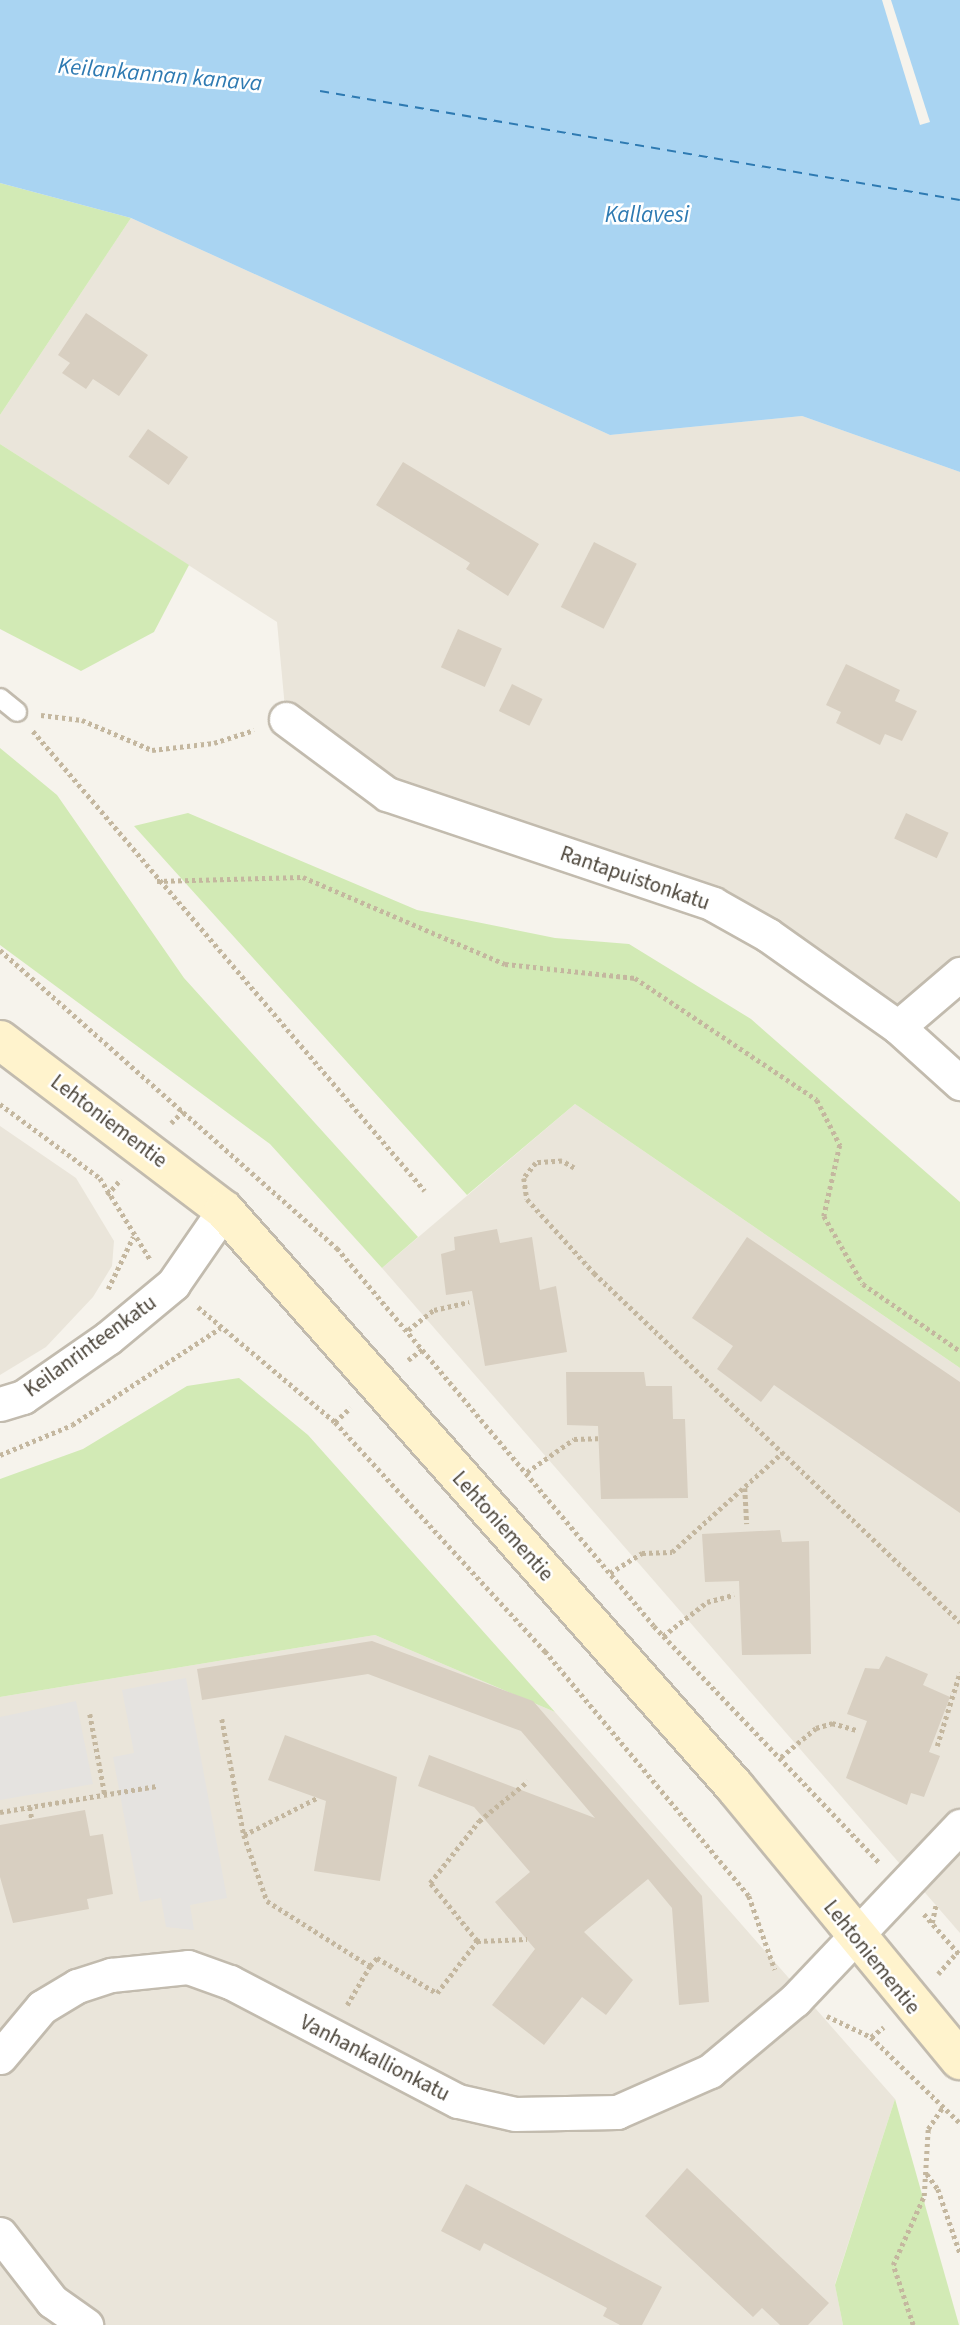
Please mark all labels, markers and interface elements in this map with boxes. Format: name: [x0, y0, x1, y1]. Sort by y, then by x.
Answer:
water label: Keilankannan kanava: [57, 52, 263, 98]
water label: Kallavesi: [605, 201, 689, 229]
street label: Rantapuistonkatu: [557, 841, 713, 915]
street label: Lehtoniementie: [46, 1069, 172, 1173]
street label: Keilanrinteenkatu: [19, 1290, 161, 1402]
street label: Lehtoniementie: [447, 1466, 559, 1586]
street label: Lehtoniementie: [818, 1895, 926, 2019]
street label: Vanhankallionkatu: [296, 2009, 454, 2107]

